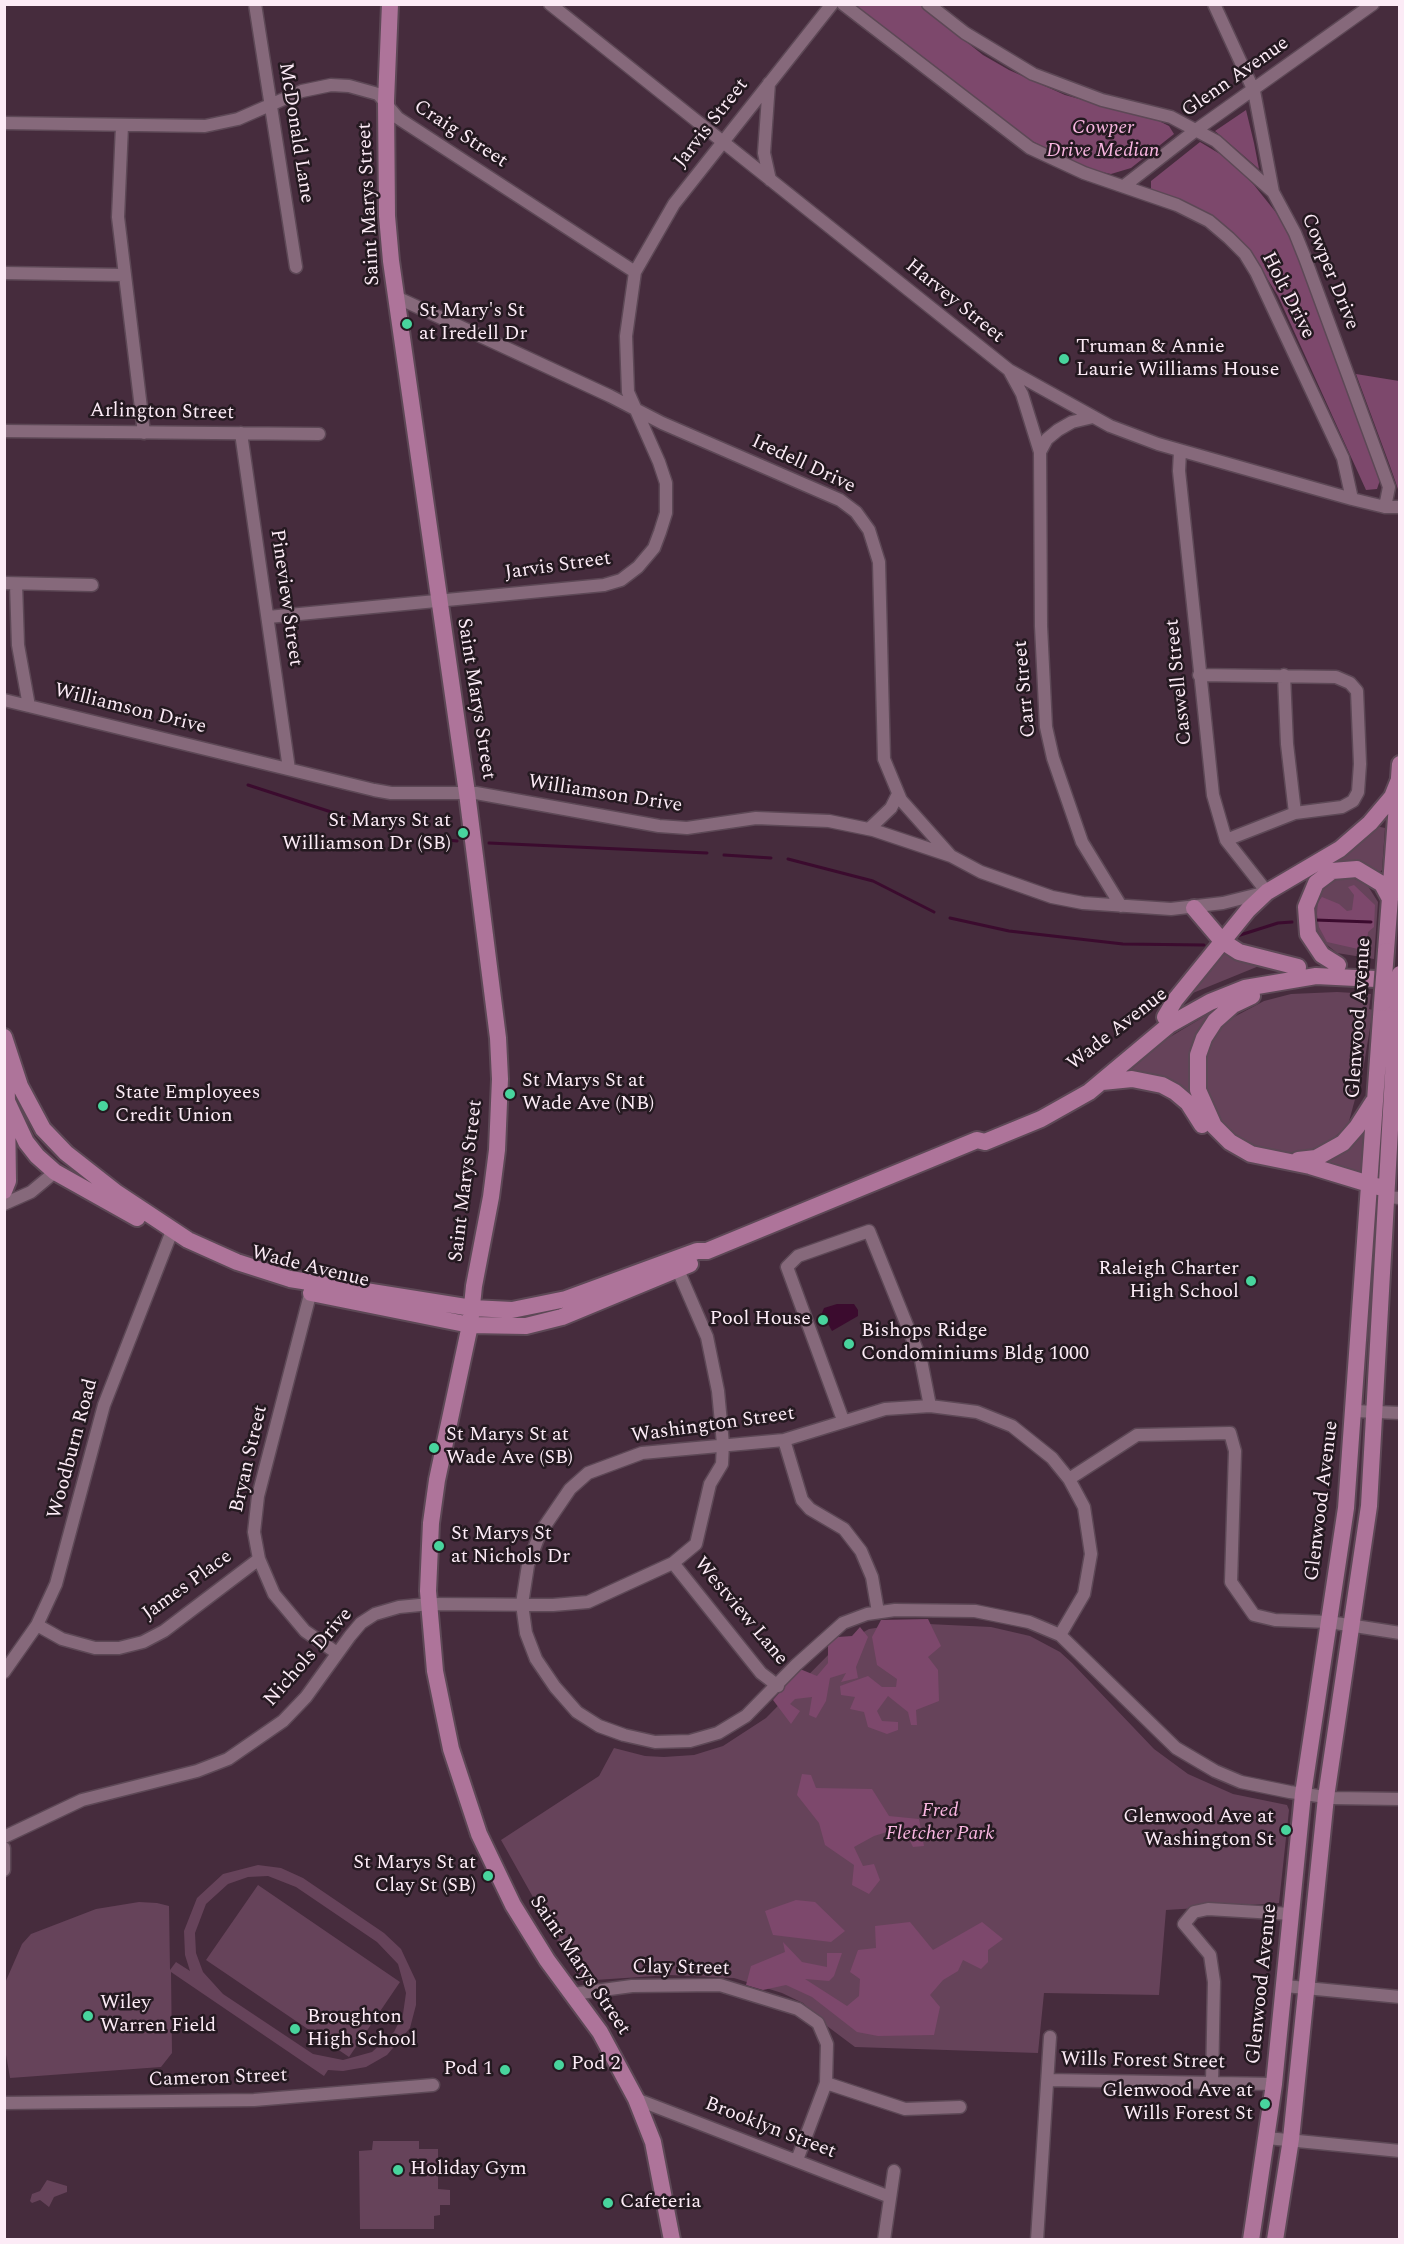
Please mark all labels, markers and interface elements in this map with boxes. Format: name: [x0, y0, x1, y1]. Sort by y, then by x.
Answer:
street label: Glenn Avenue: [1178, 32, 1294, 124]
street label: McDonald Lane: [272, 61, 318, 205]
street label: Jarvis Street: [670, 74, 754, 174]
street label: Craig Street: [409, 96, 511, 174]
park label: Cowper Drive Median: [1046, 117, 1160, 164]
street label: Saint Marys Street: [354, 122, 386, 286]
street label: Cowper Drive: [1295, 210, 1363, 334]
street label: Holt Drive: [1255, 249, 1319, 343]
street label: Harvey Street: [900, 255, 1008, 349]
place label: St Mary's St at Iredell Dr: [419, 300, 527, 347]
marker: St Mary's St at Iredell Dr: [400, 317, 414, 331]
place label: Truman & Annie Laurie Williams House: [1076, 336, 1279, 383]
marker: Truman & Annie Laurie Williams House: [1057, 352, 1071, 366]
street label: Arlington Street: [90, 400, 234, 426]
street label: Iredell Drive: [747, 430, 859, 500]
street label: Pineview Street: [263, 528, 307, 668]
street label: Jarvis Street: [503, 548, 613, 586]
street label: Saint Marys Street: [450, 616, 500, 782]
street label: Caswell Street: [1161, 618, 1199, 746]
street label: Carr Street: [1010, 639, 1042, 739]
street label: Williamson Drive: [52, 680, 208, 740]
street label: Williamson Drive: [526, 771, 684, 819]
place label: St Marys St at Williamson Dr (SB): [282, 810, 451, 857]
marker: St Marys St at Williamson Dr (SB): [456, 826, 470, 840]
street label: Glenwood Avenue: [1342, 937, 1378, 1099]
street label: Wade Avenue: [1063, 983, 1173, 1077]
place label: St Marys St at Wade Ave (NB): [522, 1070, 654, 1117]
place label: State Employees Credit Union: [115, 1082, 260, 1129]
marker: St Marys St at Wade Ave (NB): [503, 1087, 517, 1101]
street label: Saint Marys Street: [445, 1098, 489, 1264]
marker: State Employees Credit Union: [96, 1099, 110, 1113]
street label: Wade Avenue: [248, 1242, 372, 1294]
place label: Raleigh Charter High School: [1098, 1258, 1239, 1305]
marker: Raleigh Charter High School: [1244, 1274, 1258, 1288]
place label: Pool House: [710, 1308, 811, 1332]
marker: Pool House: [816, 1313, 830, 1327]
place label: Bishops Ridge Condominiums Bldg 1000: [861, 1320, 1089, 1367]
marker: Bishops Ridge Condominiums Bldg 1000: [842, 1337, 856, 1351]
street label: Woodburn Road: [44, 1376, 104, 1522]
street label: Bryan Street: [226, 1403, 274, 1515]
street label: Washington Street: [630, 1403, 796, 1449]
street label: Glenwood Avenue: [1301, 1419, 1345, 1583]
place label: St Marys St at Wade Ave (SB): [446, 1424, 573, 1471]
marker: St Marys St at Wade Ave (SB): [427, 1441, 441, 1455]
place label: St Marys St at Nichols Dr: [451, 1523, 570, 1570]
marker: St Marys St at Nichols Dr: [432, 1539, 446, 1553]
street label: James Place: [138, 1545, 238, 1627]
street label: Westview Lane: [688, 1553, 792, 1671]
street label: Nichols Drive: [260, 1604, 358, 1712]
park label: Fred Fletcher Park: [885, 1800, 995, 1847]
place label: Glenwood Ave at Washington St: [1123, 1806, 1274, 1853]
marker: Glenwood Ave at Washington St: [1279, 1823, 1293, 1837]
place label: St Marys St at Clay St (SB): [353, 1852, 476, 1899]
marker: St Marys St at Clay St (SB): [481, 1869, 495, 1883]
street label: Saint Marys Street: [523, 1892, 635, 2040]
street label: Glenwood Avenue: [1243, 1902, 1283, 2066]
street label: Clay Street: [632, 1956, 730, 1982]
place label: Wiley Warren Field: [100, 1992, 216, 2039]
place label: Broughton High School: [307, 2006, 417, 2053]
marker: Wiley Warren Field: [81, 2009, 95, 2023]
marker: Broughton High School: [288, 2022, 302, 2036]
street label: Wills Forest Street: [1061, 2049, 1225, 2075]
place label: Pod 2: [571, 2053, 620, 2077]
place label: Pod 1: [444, 2058, 493, 2082]
marker: Pod 2: [552, 2058, 566, 2072]
marker: Pod 1: [498, 2063, 512, 2077]
street label: Cameron Street: [148, 2065, 288, 2093]
place label: Glenwood Ave at Wills Forest St: [1102, 2080, 1253, 2127]
street label: Brooklyn Street: [701, 2093, 839, 2165]
marker: Glenwood Ave at Wills Forest St: [1258, 2097, 1272, 2111]
place label: Holiday Gym: [410, 2158, 527, 2182]
marker: Holiday Gym: [391, 2163, 405, 2177]
place label: Cafeteria: [620, 2191, 701, 2215]
marker: Cafeteria: [601, 2196, 615, 2210]

